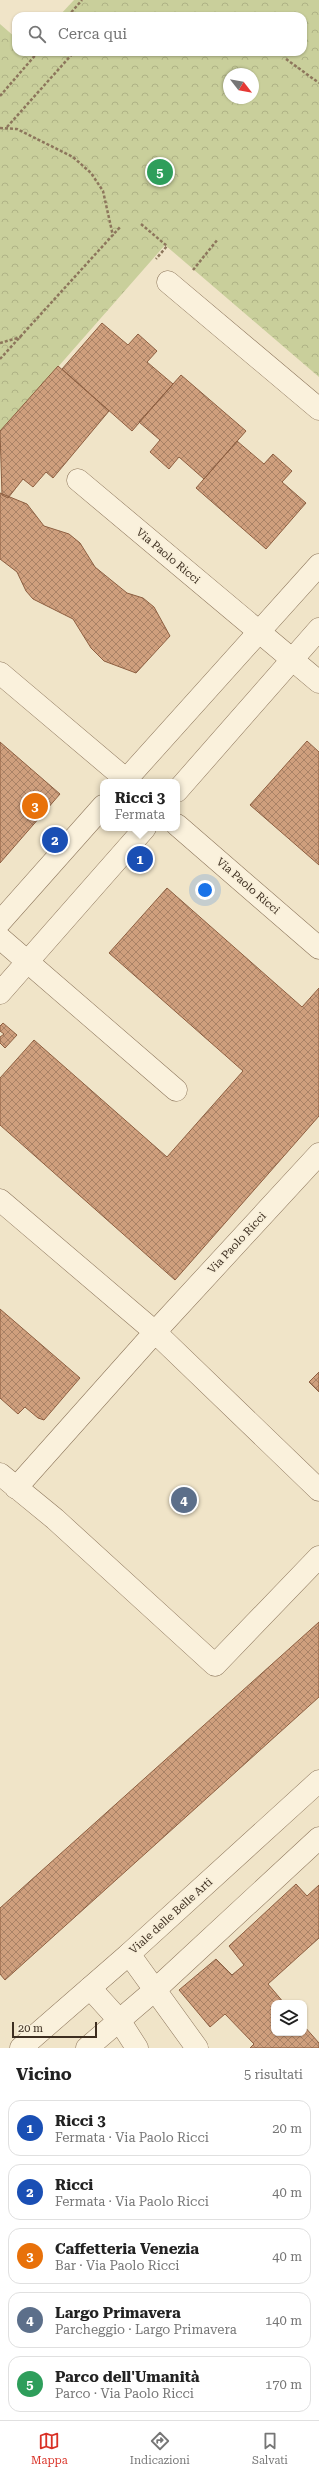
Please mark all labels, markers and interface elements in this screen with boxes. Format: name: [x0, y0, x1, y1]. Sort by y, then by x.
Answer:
search box: [12, 12, 307, 56]
icon: search: [26, 23, 48, 45]
text: Cerca qui: [58, 25, 127, 43]
north arrow: [223, 68, 259, 104]
pin: 5: [147, 157, 173, 187]
street label: Via Paolo Ricci: [133, 526, 203, 587]
popup: [100, 779, 180, 831]
text: Ricci 3: [115, 789, 165, 807]
pin: 3: [22, 791, 48, 821]
text: Fermata: [115, 807, 165, 822]
pin: 2: [42, 825, 68, 855]
pin: 1: [127, 844, 153, 874]
street label: Via Paolo Ricci: [214, 855, 283, 917]
your location: [195, 880, 215, 900]
street label: Via Paolo Ricci: [205, 1209, 269, 1276]
pin: 4: [171, 1485, 197, 1515]
street label: Viale delle Belle Arti: [127, 1875, 215, 1957]
map controls: [271, 2000, 307, 2036]
button: layers: [271, 2000, 307, 2036]
scale bar: [12, 2020, 97, 2039]
text: 20 m: [18, 2022, 43, 2035]
text: Vicino: [16, 2064, 72, 2084]
text: 5 risultati: [244, 2067, 303, 2082]
text: Ricci 3: [55, 2112, 106, 2130]
text: 1: [26, 2121, 34, 2136]
text: 20 m: [272, 2121, 302, 2136]
text: Fermata · Via Paolo Ricci: [55, 2130, 209, 2145]
text: Ricci: [55, 2176, 93, 2194]
text: 2: [26, 2185, 34, 2200]
text: 40 m: [272, 2185, 302, 2200]
text: Fermata · Via Paolo Ricci: [55, 2194, 209, 2209]
text: Caffetteria Venezia: [55, 2240, 199, 2258]
text: 3: [26, 2249, 34, 2264]
text: 40 m: [272, 2249, 302, 2264]
text: Bar · Via Paolo Ricci: [55, 2258, 180, 2273]
text: Largo Primavera: [55, 2304, 181, 2322]
text: 4: [26, 2313, 34, 2328]
text: 140 m: [265, 2313, 302, 2328]
text: Parcheggio · Largo Primavera: [55, 2322, 237, 2337]
text: Parco dell'Umanità: [55, 2368, 200, 2386]
text: 5: [26, 2377, 34, 2392]
text: 170 m: [265, 2377, 302, 2392]
text: Parco · Via Paolo Ricci: [55, 2386, 194, 2401]
tab: Mappa: [31, 2430, 68, 2467]
tab: Indicazioni: [130, 2430, 190, 2467]
tab: Salvati: [252, 2430, 288, 2467]

